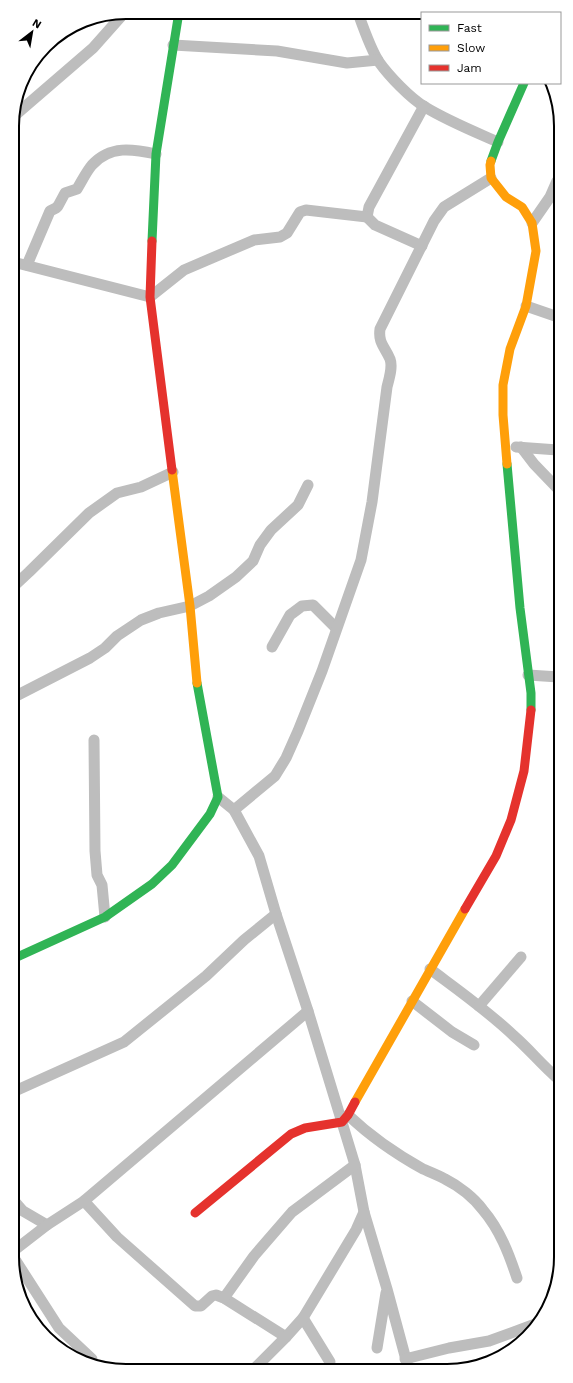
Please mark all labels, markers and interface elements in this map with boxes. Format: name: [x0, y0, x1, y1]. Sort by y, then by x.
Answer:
north arrow: [12, 12, 52, 52]
legend: [421, 12, 561, 84]
text: N: [30, 16, 44, 32]
text: Fast: [457, 21, 482, 35]
text: Slow: [457, 41, 485, 55]
text: Jam: [457, 61, 482, 75]

